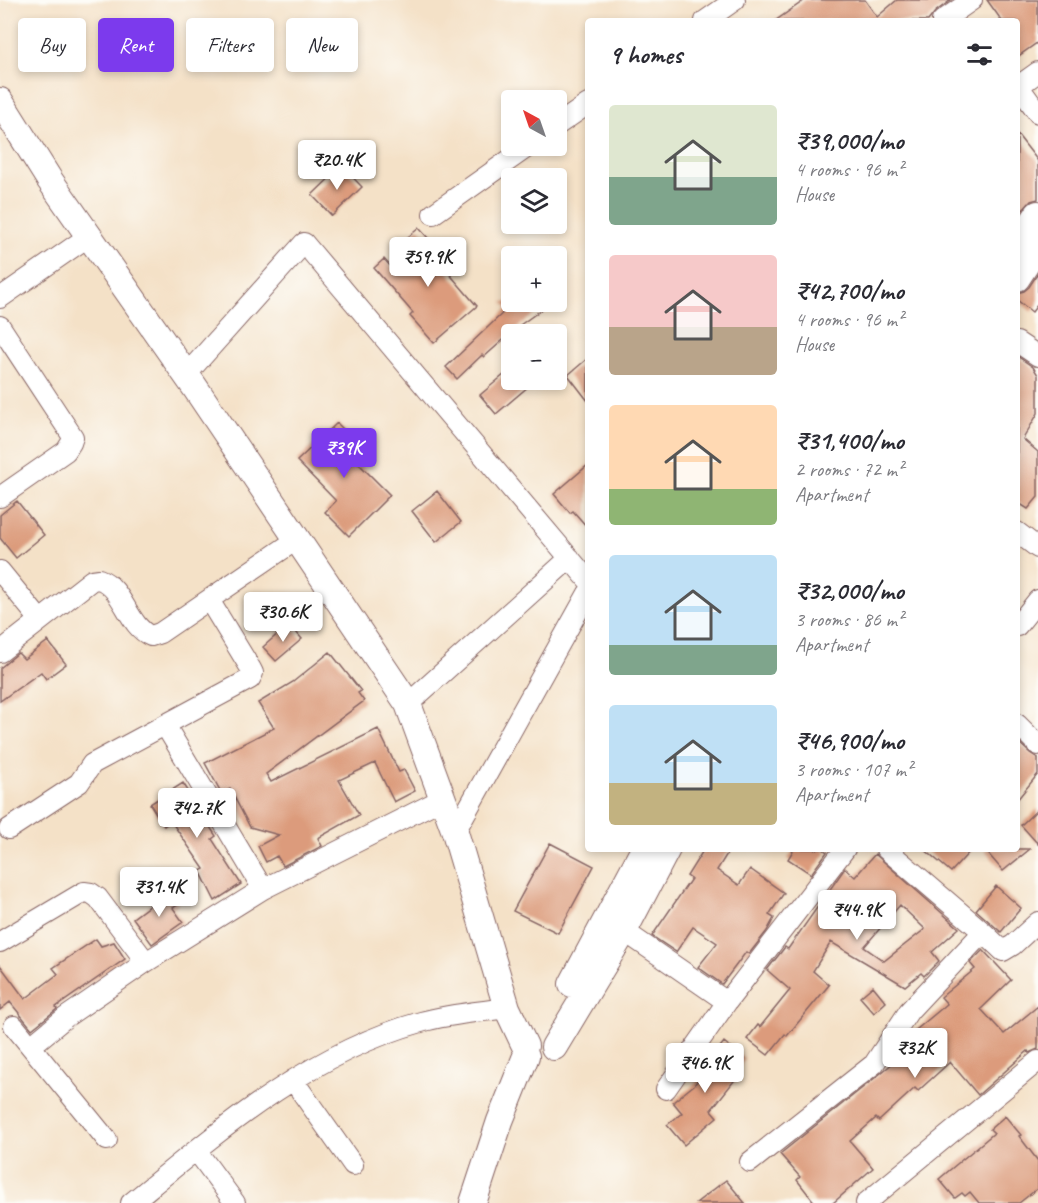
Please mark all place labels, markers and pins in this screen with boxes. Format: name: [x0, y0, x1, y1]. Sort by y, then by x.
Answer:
pin: ₹20.4K: [288, 140, 386, 191]
pin: ₹59.9K: [379, 237, 477, 288]
pin: ₹39K: [308, 428, 380, 479]
pin: ₹30.6K: [234, 592, 332, 643]
pin: ₹42.7K: [148, 788, 246, 839]
pin: ₹31.4K: [110, 867, 208, 918]
pin: ₹44.9K: [808, 890, 906, 941]
pin: ₹32K: [879, 1028, 951, 1079]
pin: ₹46.9K: [656, 1043, 754, 1094]

